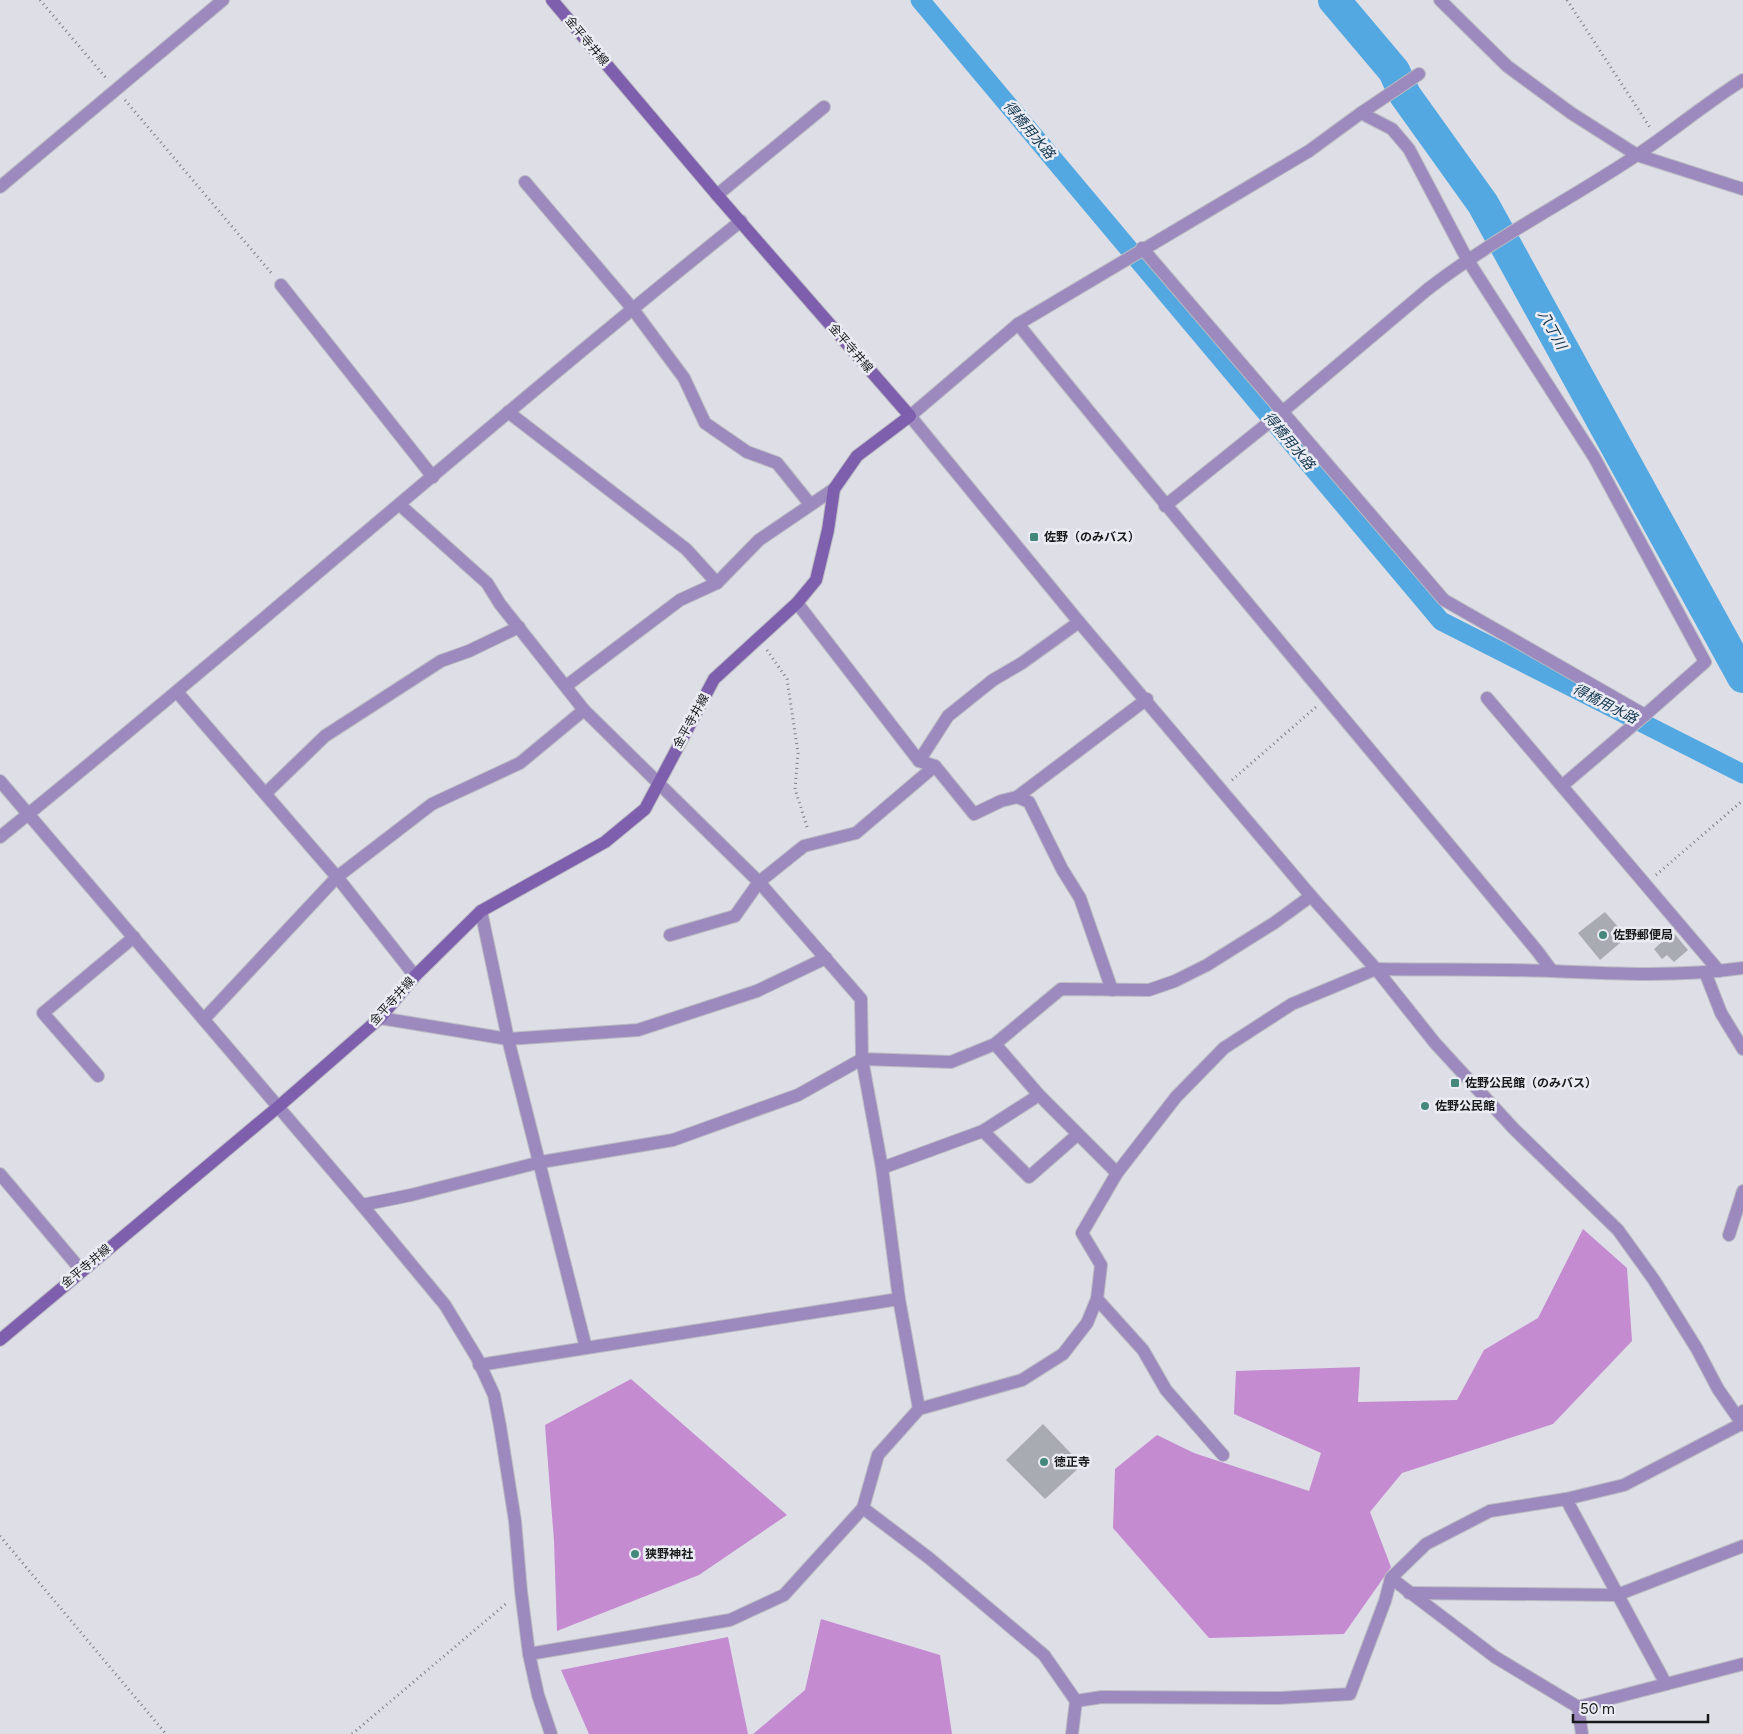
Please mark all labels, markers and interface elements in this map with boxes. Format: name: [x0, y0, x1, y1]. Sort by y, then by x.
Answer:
street label: 金平寺井線: [562, 14, 612, 68]
water label: 得橋用水路: [1000, 98, 1059, 163]
water label: 八丁川: [1534, 308, 1571, 354]
street label: 金平寺井線: [826, 321, 876, 375]
water label: 得橋用水路: [1260, 409, 1319, 474]
place label: 佐野（のみバス）: [1044, 530, 1140, 544]
marker: 佐野（のみバス）: [1028, 531, 1040, 543]
water label: 得橋用水路: [1570, 681, 1641, 728]
street label: 金平寺井線: [670, 691, 712, 751]
place label: 佐野郵便局: [1613, 928, 1673, 942]
marker: 佐野郵便局: [1597, 929, 1609, 941]
street label: 金平寺井線: [367, 974, 417, 1028]
place label: 佐野公民館（のみバス）: [1465, 1076, 1597, 1090]
marker: 佐野公民館（のみバス）: [1449, 1077, 1461, 1089]
place label: 佐野公民館: [1435, 1099, 1495, 1113]
marker: 佐野公民館: [1419, 1100, 1431, 1112]
street label: 金平寺井線: [59, 1241, 113, 1291]
place label: 徳正寺: [1054, 1455, 1090, 1469]
marker: 徳正寺: [1038, 1456, 1050, 1468]
place label: 狭野神社: [645, 1547, 693, 1561]
marker: 狭野神社: [629, 1548, 641, 1560]
scale bar: [1573, 1692, 1708, 1724]
text: 50 m: [1580, 1700, 1615, 1718]

